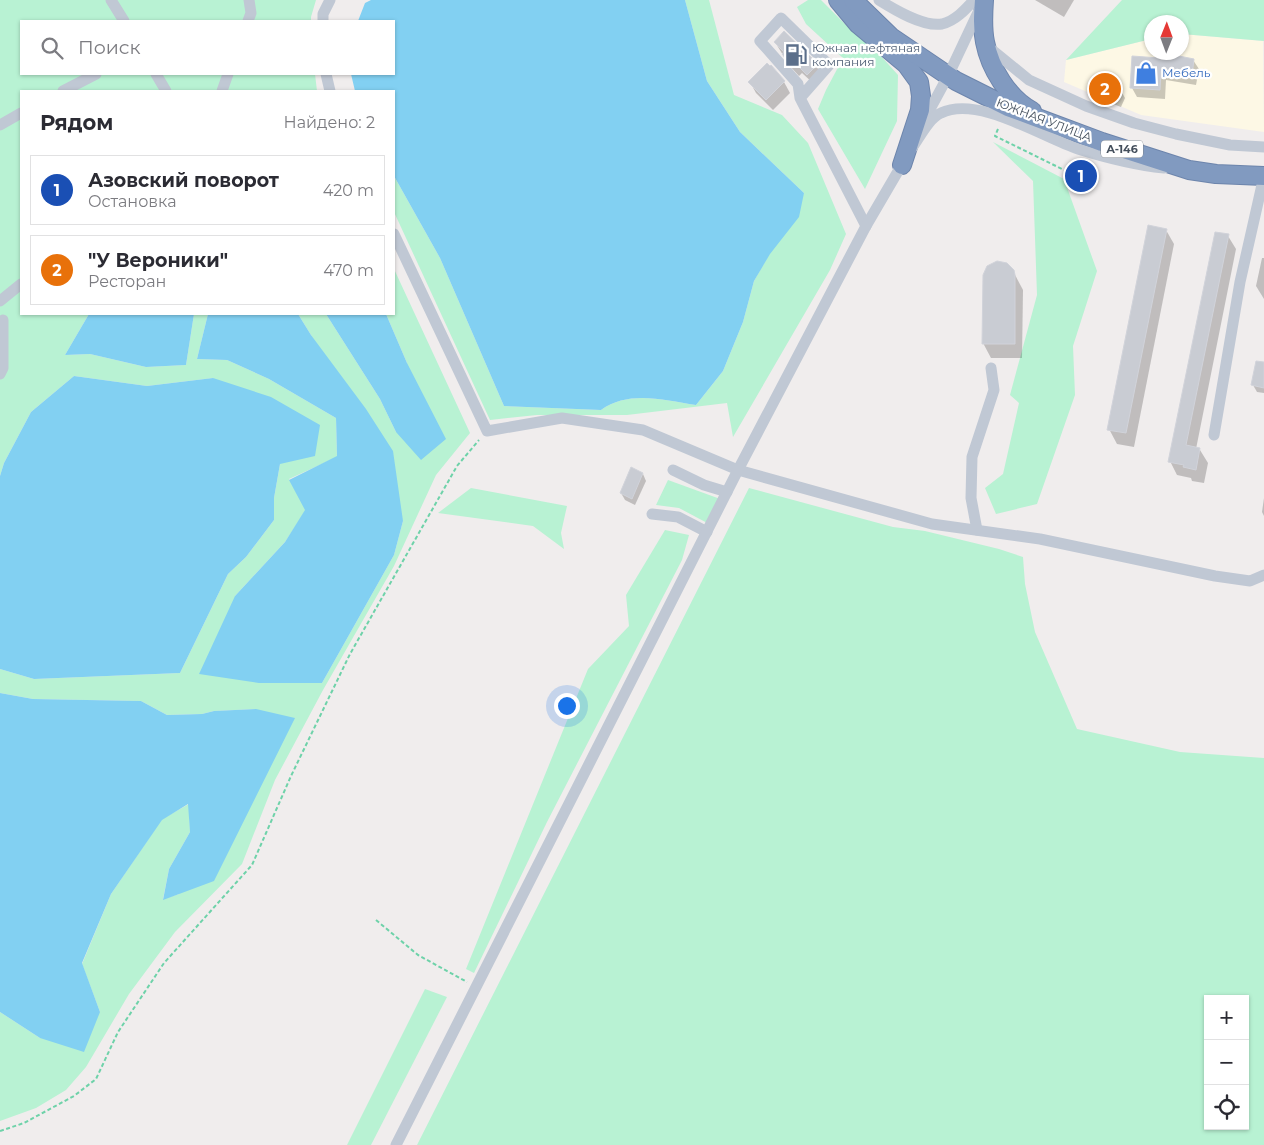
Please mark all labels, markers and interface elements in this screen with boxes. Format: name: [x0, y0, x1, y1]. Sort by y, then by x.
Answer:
north arrow: [1144, 15, 1189, 60]
search box: [20, 20, 395, 75]
icon: search: [38, 34, 66, 62]
text: Поиск: [78, 36, 141, 59]
place label: Южная нефтяная компания: [812, 40, 920, 69]
fuel station icon: Южная нефтяная компания: [783, 42, 809, 68]
shop icon: Мебель: [1133, 60, 1159, 86]
place label: Мебель: [1162, 65, 1211, 80]
pin: 2: [1089, 70, 1121, 108]
street label: ЮЖНАЯ УЛИЦА: [994, 94, 1094, 145]
text: Рядом: [40, 110, 113, 135]
text: Найдено: 2: [284, 113, 375, 132]
road number: А-146: [1101, 140, 1143, 158]
pin: 1: [1065, 157, 1097, 195]
text: Азовский поворот: [88, 169, 279, 192]
text: 1: [54, 181, 60, 200]
text: 420 m: [323, 181, 374, 200]
text: Остановка: [88, 192, 177, 211]
text: "У Вероники": [88, 249, 228, 272]
text: 2: [52, 261, 62, 280]
text: 470 m: [323, 261, 374, 280]
text: Ресторан: [88, 272, 166, 291]
your location: [554, 693, 580, 719]
map controls: [1204, 995, 1249, 1130]
button: +: [1204, 995, 1249, 1040]
button: −: [1204, 1040, 1249, 1085]
button: locate: [1204, 1085, 1249, 1130]

